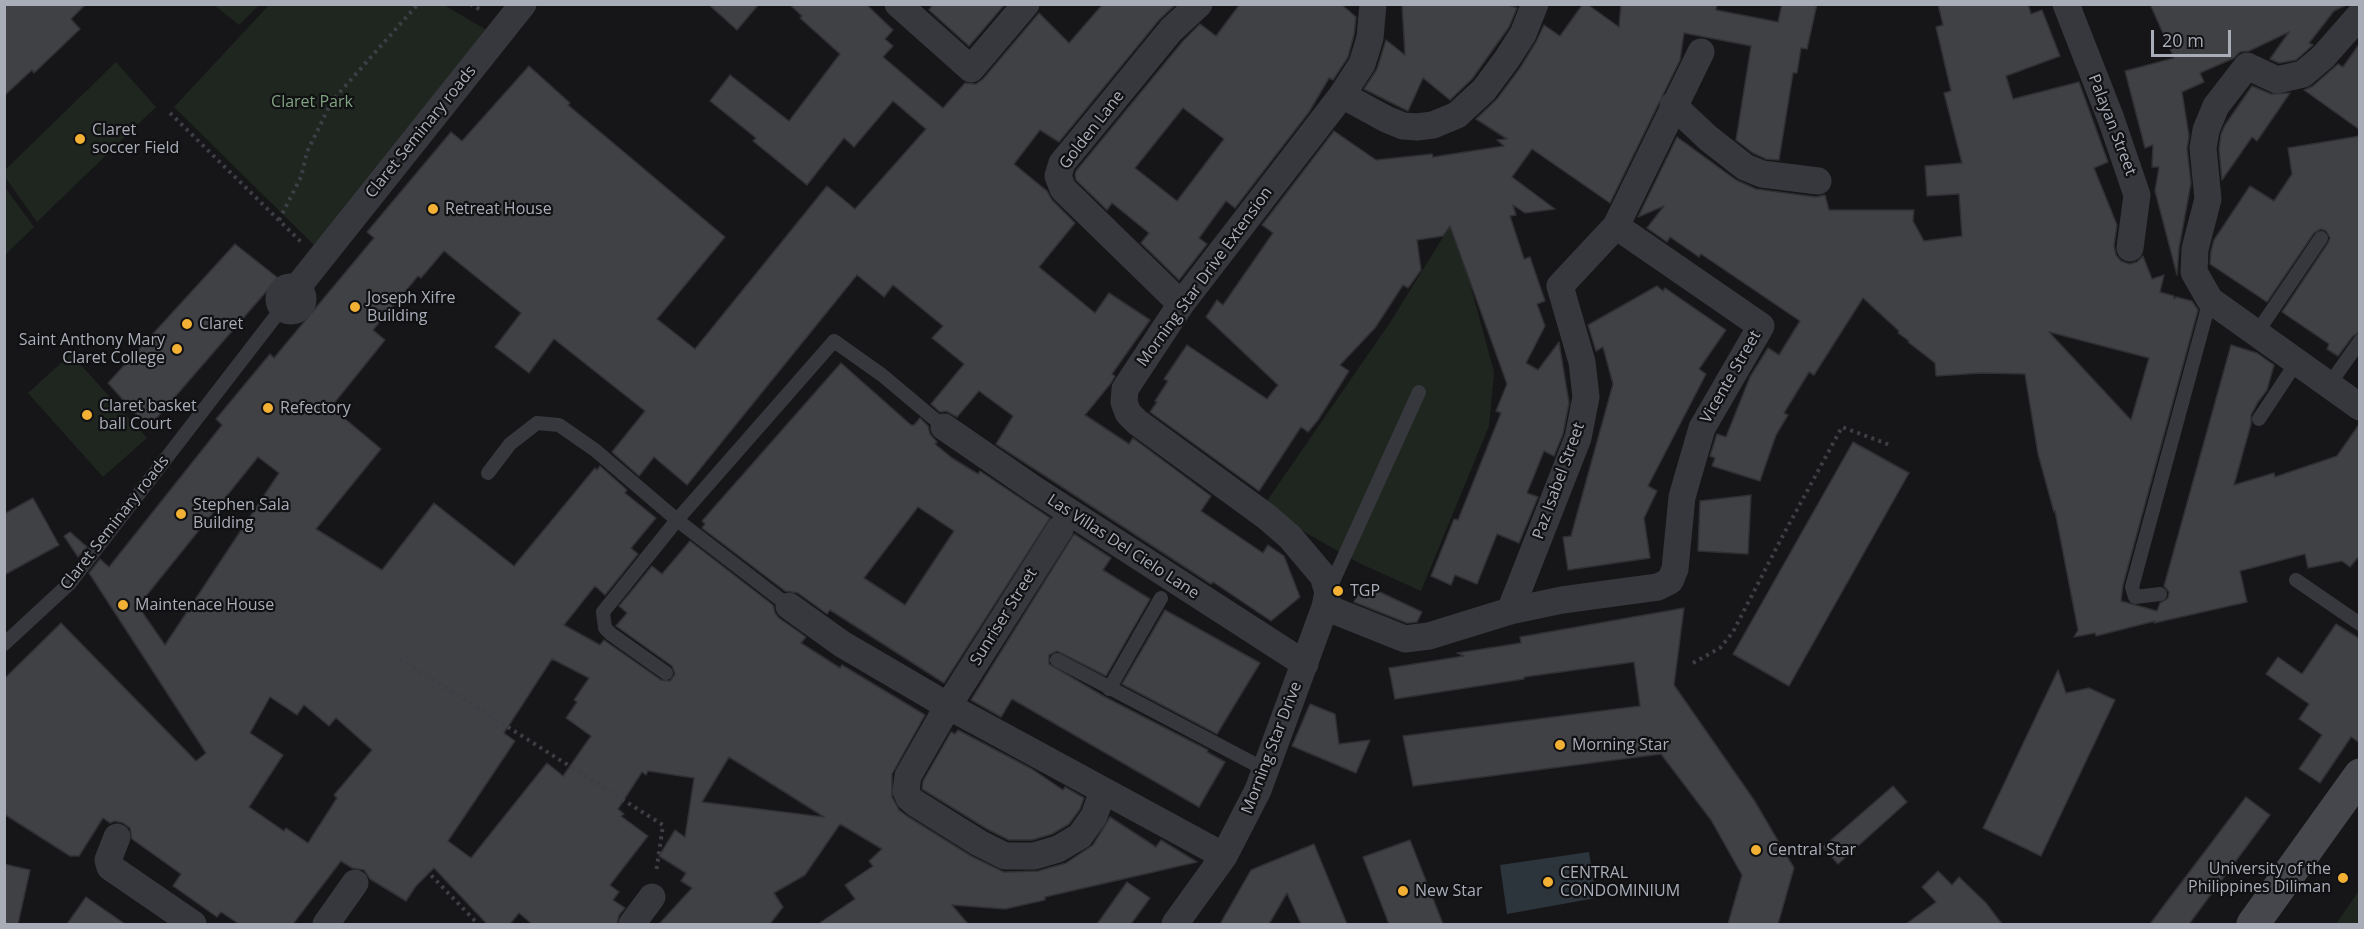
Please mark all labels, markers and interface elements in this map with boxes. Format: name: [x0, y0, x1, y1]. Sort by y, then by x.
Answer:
scale bar: [2154, 18, 2234, 56]
text: 20 m: [2162, 28, 2204, 52]
street label: Claret Seminary roads: [362, 62, 480, 202]
street label: Palayan Street: [2084, 72, 2140, 178]
street label: Golden Lane: [1055, 87, 1129, 173]
park label: Claret Park: [271, 92, 353, 112]
place label: Claret soccer Field: [92, 120, 179, 158]
marker: Claret soccer Field: [73, 132, 87, 146]
street label: Morning Star Drive Extension: [1133, 183, 1277, 371]
place label: Retreat House: [445, 199, 552, 219]
marker: Retreat House: [426, 202, 440, 216]
place label: Joseph Xifre Building: [367, 288, 455, 326]
marker: Joseph Xifre Building: [348, 300, 362, 314]
place label: Claret: [199, 314, 243, 334]
marker: Claret: [180, 317, 194, 331]
street label: Vicente Street: [1697, 327, 1765, 427]
place label: Saint Anthony Mary Claret College: [19, 330, 165, 368]
marker: Saint Anthony Mary Claret College: [170, 342, 184, 356]
place label: Claret basket ball Court: [99, 396, 197, 434]
place label: Refectory: [280, 398, 351, 418]
marker: Refectory: [261, 401, 275, 415]
marker: Claret basket ball Court: [80, 408, 94, 422]
street label: Paz Isabel Street: [1529, 420, 1589, 542]
street label: Claret Seminary roads: [57, 452, 173, 594]
street label: Las Villas Del Cielo Lane: [1044, 491, 1202, 603]
place label: Stephen Sala Building: [193, 495, 290, 533]
marker: Stephen Sala Building: [174, 507, 188, 521]
street label: Sunriser Street: [966, 565, 1042, 669]
place label: TGP: [1350, 581, 1380, 601]
marker: TGP: [1331, 584, 1345, 598]
place label: Maintenace House: [135, 595, 274, 615]
marker: Maintenace House: [116, 598, 130, 612]
street label: Morning Star Drive: [1238, 679, 1306, 817]
place label: Morning Star: [1572, 735, 1669, 755]
marker: Morning Star: [1553, 738, 1567, 752]
place label: Central Star: [1768, 840, 1856, 860]
marker: Central Star: [1749, 843, 1763, 857]
place label: University of the Philippines Diliman: [2188, 859, 2331, 897]
place label: CENTRAL CONDOMINIUM: [1560, 863, 1680, 901]
marker: University of the Philippines Diliman: [2336, 871, 2350, 885]
marker: CENTRAL CONDOMINIUM: [1541, 875, 1555, 889]
place label: New Star: [1415, 881, 1482, 901]
marker: New Star: [1396, 884, 1410, 898]

